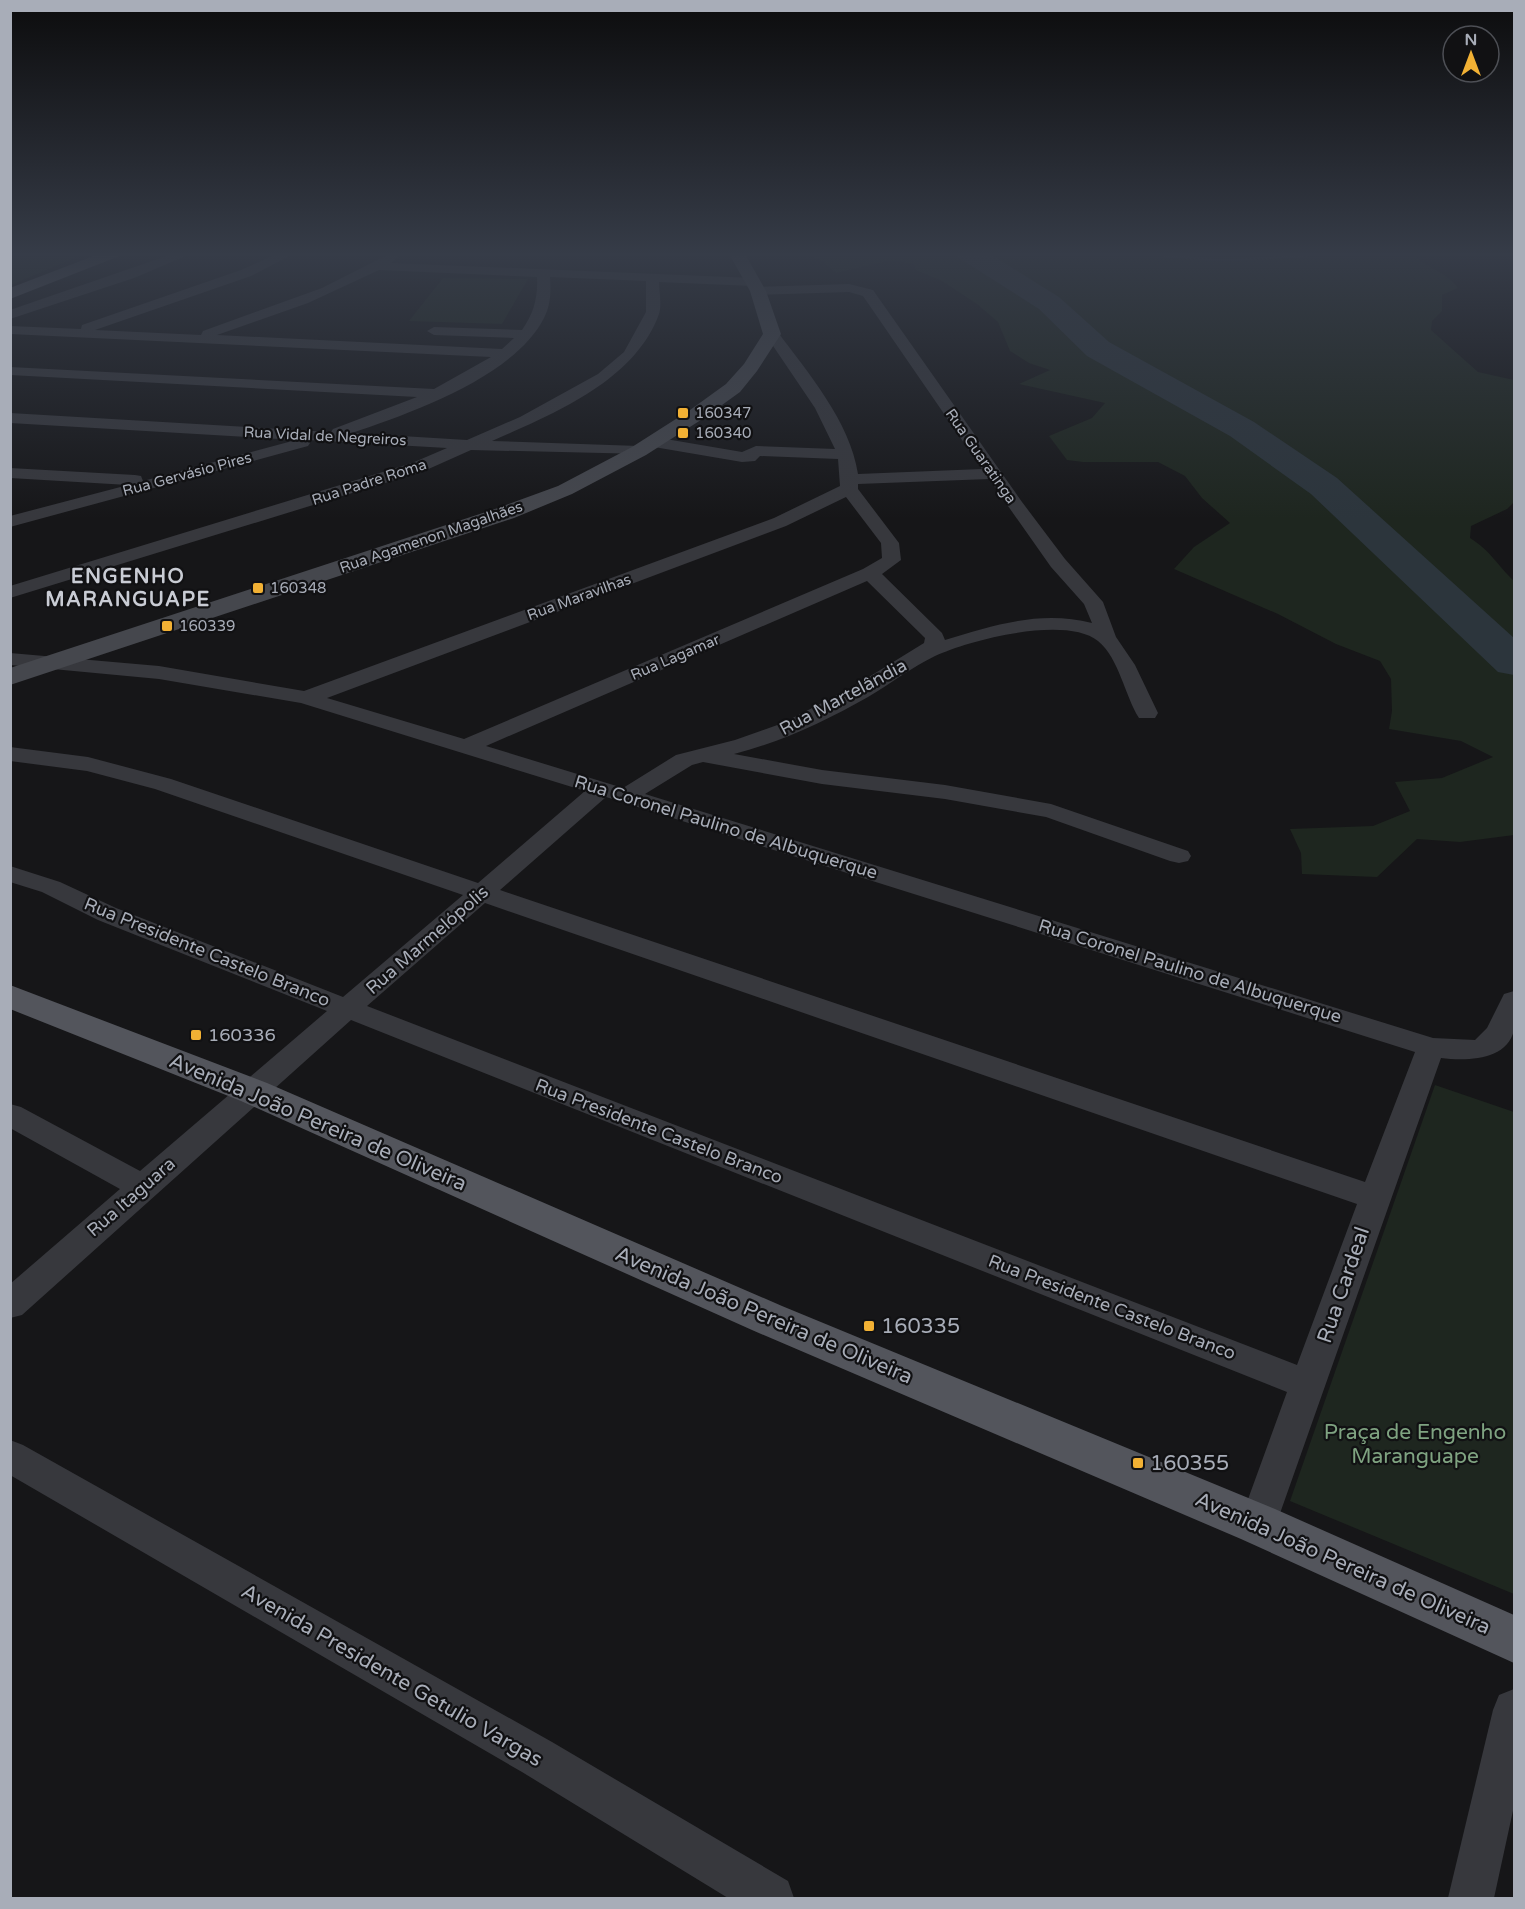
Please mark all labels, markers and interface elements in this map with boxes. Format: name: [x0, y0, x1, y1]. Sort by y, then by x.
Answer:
north arrow: [1441, 24, 1501, 84]
text: N: [1465, 30, 1477, 50]
place label: 160347: [695, 404, 752, 422]
street label: Rua Guaratinga: [942, 405, 1020, 507]
marker: 160347: [676, 406, 690, 420]
street label: Rua Vidal de Negreiros: [243, 423, 407, 449]
place label: 160340: [695, 424, 752, 442]
marker: 160340: [676, 426, 690, 440]
street label: Rua Gervásio Pires: [120, 448, 254, 500]
street label: Rua Padre Roma: [309, 455, 429, 509]
street label: Rua Agamenon Magalhães: [337, 497, 525, 577]
district label: ENGENHO MARANGUAPE: [45, 565, 211, 612]
street label: Rua Maravilhas: [525, 570, 633, 624]
place label: 160348: [270, 579, 327, 597]
marker: 160348: [251, 581, 265, 595]
place label: 160339: [179, 617, 236, 635]
marker: 160339: [160, 619, 174, 633]
street label: Rua Lagamar: [628, 630, 722, 684]
street label: Rua Martelândia: [775, 654, 911, 740]
street label: Rua Coronel Paulino de Albuquerque: [572, 770, 880, 884]
street label: Rua Marmelópolis: [361, 881, 493, 999]
street label: Rua Presidente Castelo Branco: [81, 892, 333, 1012]
street label: Rua Coronel Paulino de Albuquerque: [1036, 914, 1344, 1028]
place label: 160336: [208, 1024, 276, 1046]
marker: 160336: [189, 1028, 203, 1042]
street label: Avenida João Pereira de Oliveira: [165, 1048, 470, 1197]
street label: Rua Presidente Castelo Branco: [532, 1074, 786, 1188]
street label: Rua Itaguara: [82, 1153, 180, 1241]
street label: Rua Cardeal: [1312, 1224, 1375, 1347]
street label: Avenida João Pereira de Oliveira: [611, 1241, 916, 1390]
street label: Rua Presidente Castelo Branco: [985, 1250, 1239, 1364]
place label: 160335: [881, 1314, 960, 1339]
marker: 160335: [862, 1319, 876, 1333]
park label: Praça de Engenho Maranguape: [1324, 1420, 1506, 1469]
place label: 160355: [1150, 1451, 1229, 1476]
marker: 160355: [1131, 1456, 1145, 1470]
street label: Avenida João Pereira de Oliveira: [1191, 1487, 1494, 1640]
street label: Avenida Presidente Getulio Vargas: [237, 1579, 547, 1772]

